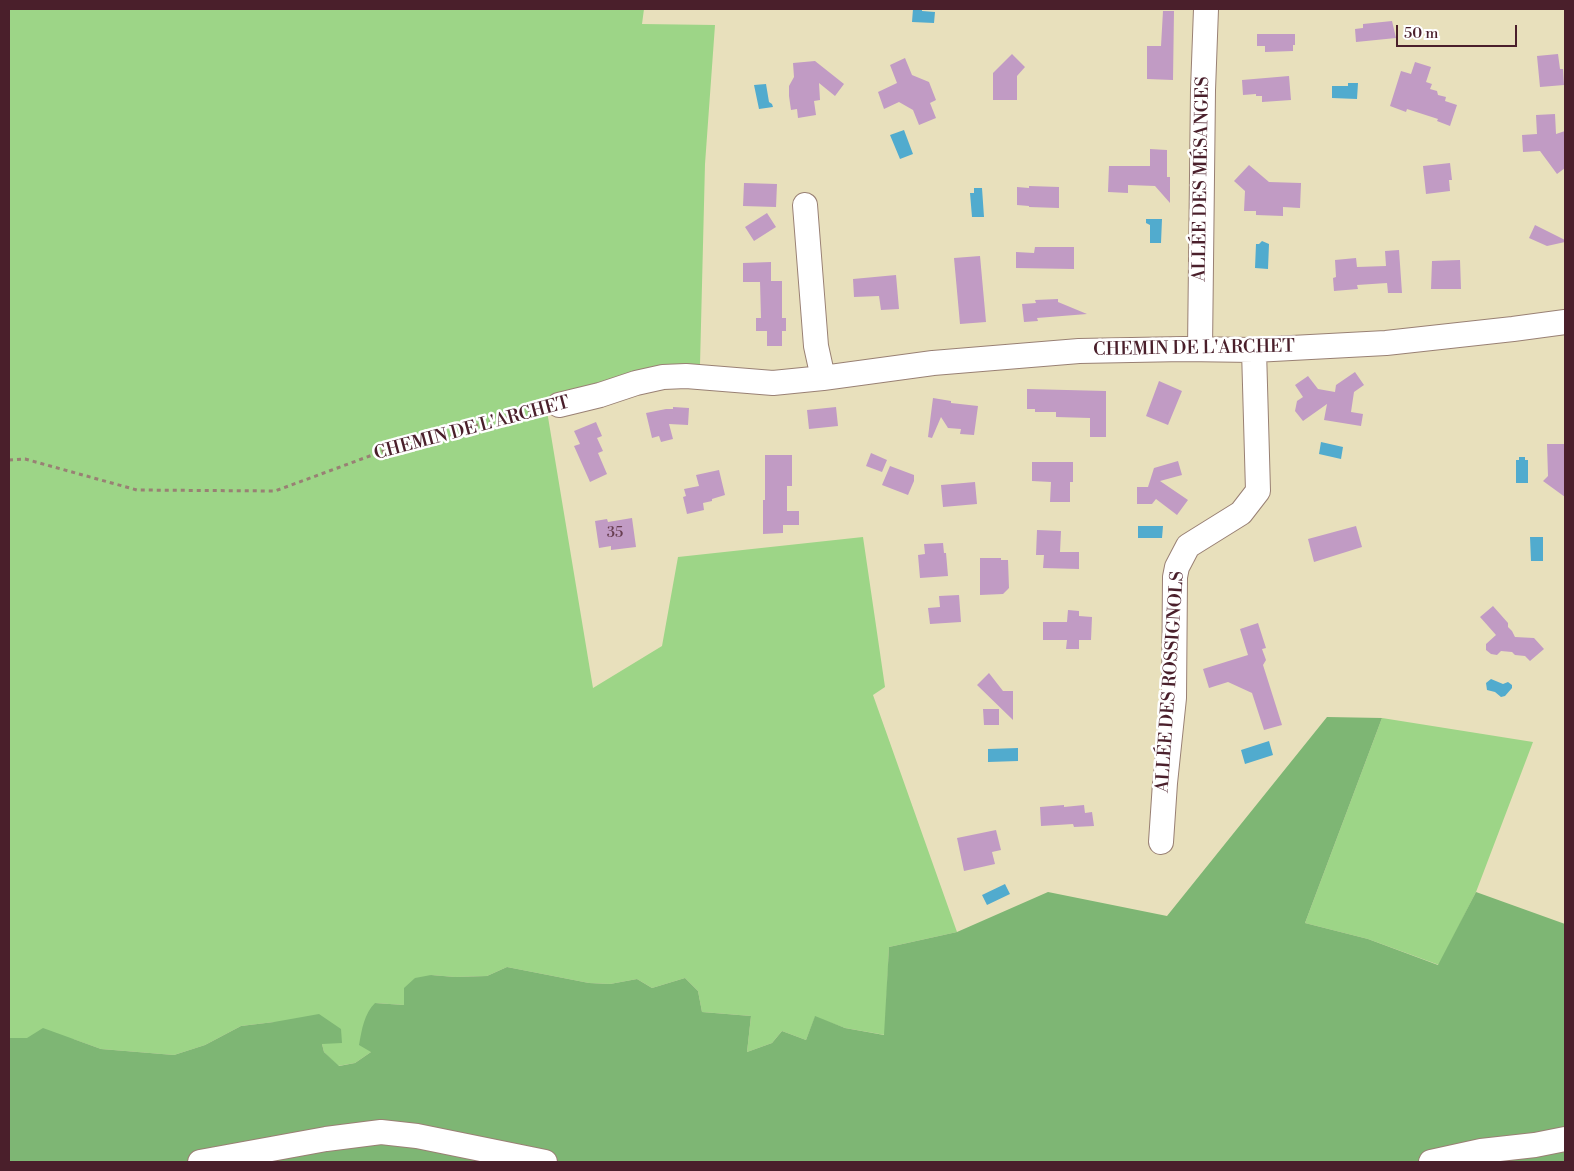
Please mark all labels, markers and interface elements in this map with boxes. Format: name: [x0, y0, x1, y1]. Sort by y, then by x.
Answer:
scale bar: [1399, 15, 1520, 47]
text: 50 m: [1404, 24, 1438, 43]
street label: ALLÉE DES MÉSANGES: [1189, 76, 1215, 282]
street label: CHEMIN DE L'ARCHET: [1093, 336, 1295, 362]
street label: CHEMIN DE L'ARCHET: [372, 392, 572, 466]
house number: 35: [607, 524, 623, 542]
street label: ALLÉE DES ROSSIGNOLS: [1152, 570, 1190, 794]

